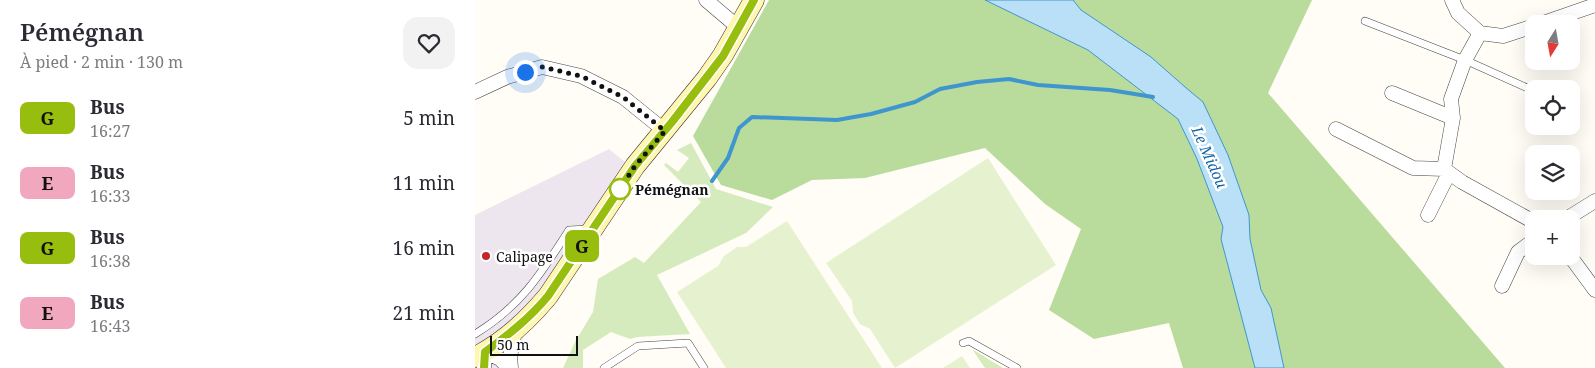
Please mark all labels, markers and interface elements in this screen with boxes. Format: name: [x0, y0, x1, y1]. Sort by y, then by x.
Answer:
text: Pémégnan: [20, 15, 144, 48]
north arrow: [1525, 15, 1580, 70]
map controls: [1525, 15, 1580, 265]
button: heart: [403, 17, 455, 69]
text: À pied · 2 min · 130 m: [20, 51, 183, 73]
your location: [513, 60, 538, 85]
button: locate: [1525, 80, 1580, 135]
text: Bus: [90, 94, 125, 120]
text: 5 min: [403, 105, 455, 131]
text: G: [41, 106, 54, 130]
text: 16:27: [90, 120, 130, 142]
water label: Le Midou: [1187, 122, 1232, 191]
button: layers: [1525, 145, 1580, 200]
text: Bus: [90, 159, 125, 185]
text: 11 min: [393, 170, 455, 196]
text: E: [42, 171, 53, 195]
marker: Pémégnan: [609, 178, 631, 200]
place label: Pémégnan: [635, 180, 709, 199]
text: 16:33: [90, 185, 130, 207]
button: +: [1525, 210, 1580, 265]
text: Bus: [90, 224, 125, 250]
line badge: G: [566, 230, 598, 262]
text: G: [575, 234, 589, 258]
text: 16 min: [393, 235, 455, 261]
text: G: [41, 236, 54, 260]
place label: Calipage: [496, 247, 553, 266]
text: 16:38: [90, 250, 130, 272]
marker: Calipage: [480, 250, 492, 262]
text: Bus: [90, 289, 125, 315]
text: 21 min: [393, 300, 455, 326]
text: E: [42, 301, 53, 325]
text: 16:43: [90, 315, 130, 337]
scale bar: [490, 333, 577, 356]
text: 50 m: [497, 335, 530, 354]

